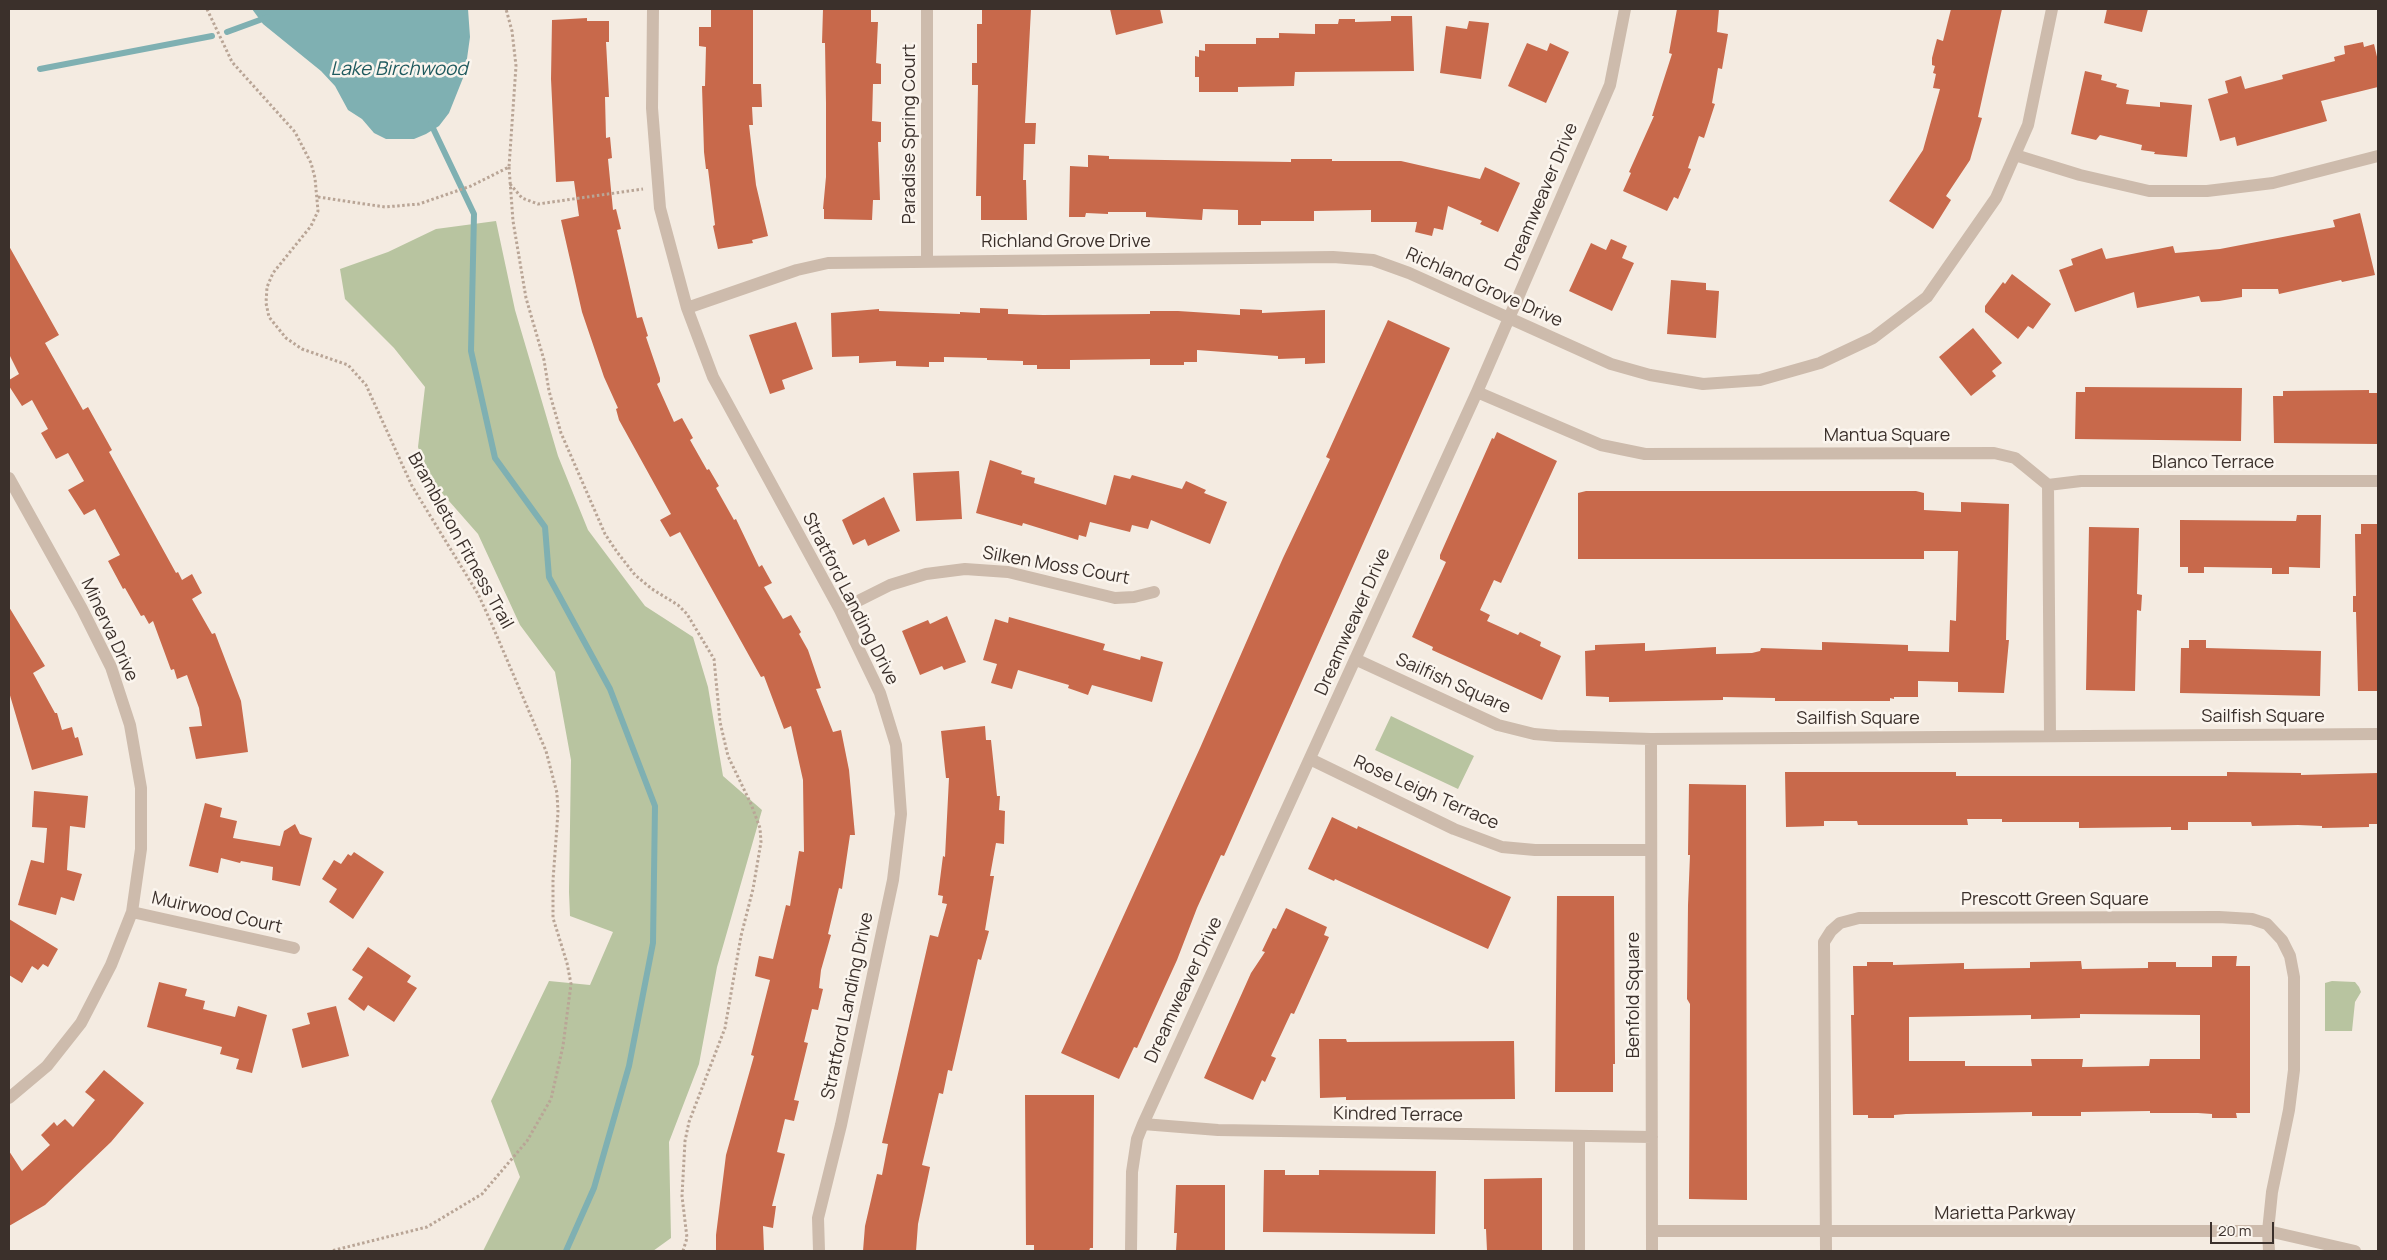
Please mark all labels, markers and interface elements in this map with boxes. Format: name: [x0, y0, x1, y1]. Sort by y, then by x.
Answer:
street label: Paradise Spring Court: [899, 44, 921, 224]
water label: Lake Birchwood: [331, 59, 467, 81]
street label: Dreamweaver Drive: [1501, 120, 1583, 274]
street label: Richland Grove Drive: [981, 231, 1151, 253]
street label: Richland Grove Drive: [1402, 244, 1566, 332]
street label: Mantua Square: [1824, 425, 1950, 447]
street label: Brambleton Fitness Trail: [403, 449, 517, 633]
street label: Blanco Terrace: [2152, 452, 2274, 474]
street label: Stratford Landing Drive: [797, 509, 903, 689]
street label: Silken Moss Court: [981, 542, 1131, 590]
street label: Dreamweaver Drive: [1311, 545, 1395, 699]
street label: Minerva Drive: [76, 575, 142, 685]
street label: Sailfish Square: [1392, 649, 1514, 719]
street label: Sailfish Square: [2201, 706, 2325, 728]
street label: Sailfish Square: [1796, 708, 1920, 730]
street label: Rose Leigh Terrace: [1350, 751, 1502, 835]
street label: Muirwood Court: [150, 887, 284, 939]
street label: Prescott Green Square: [1961, 889, 2149, 911]
street label: Stratford Landing Drive: [818, 911, 878, 1101]
street label: Dreamweaver Drive: [1141, 913, 1227, 1067]
street label: Benfold Square: [1623, 932, 1645, 1058]
street label: Kindred Terrace: [1333, 1103, 1463, 1127]
street label: Marietta Parkway: [1934, 1203, 2076, 1225]
scale bar: [2212, 1212, 2276, 1244]
text: 20 m: [2218, 1220, 2251, 1241]

